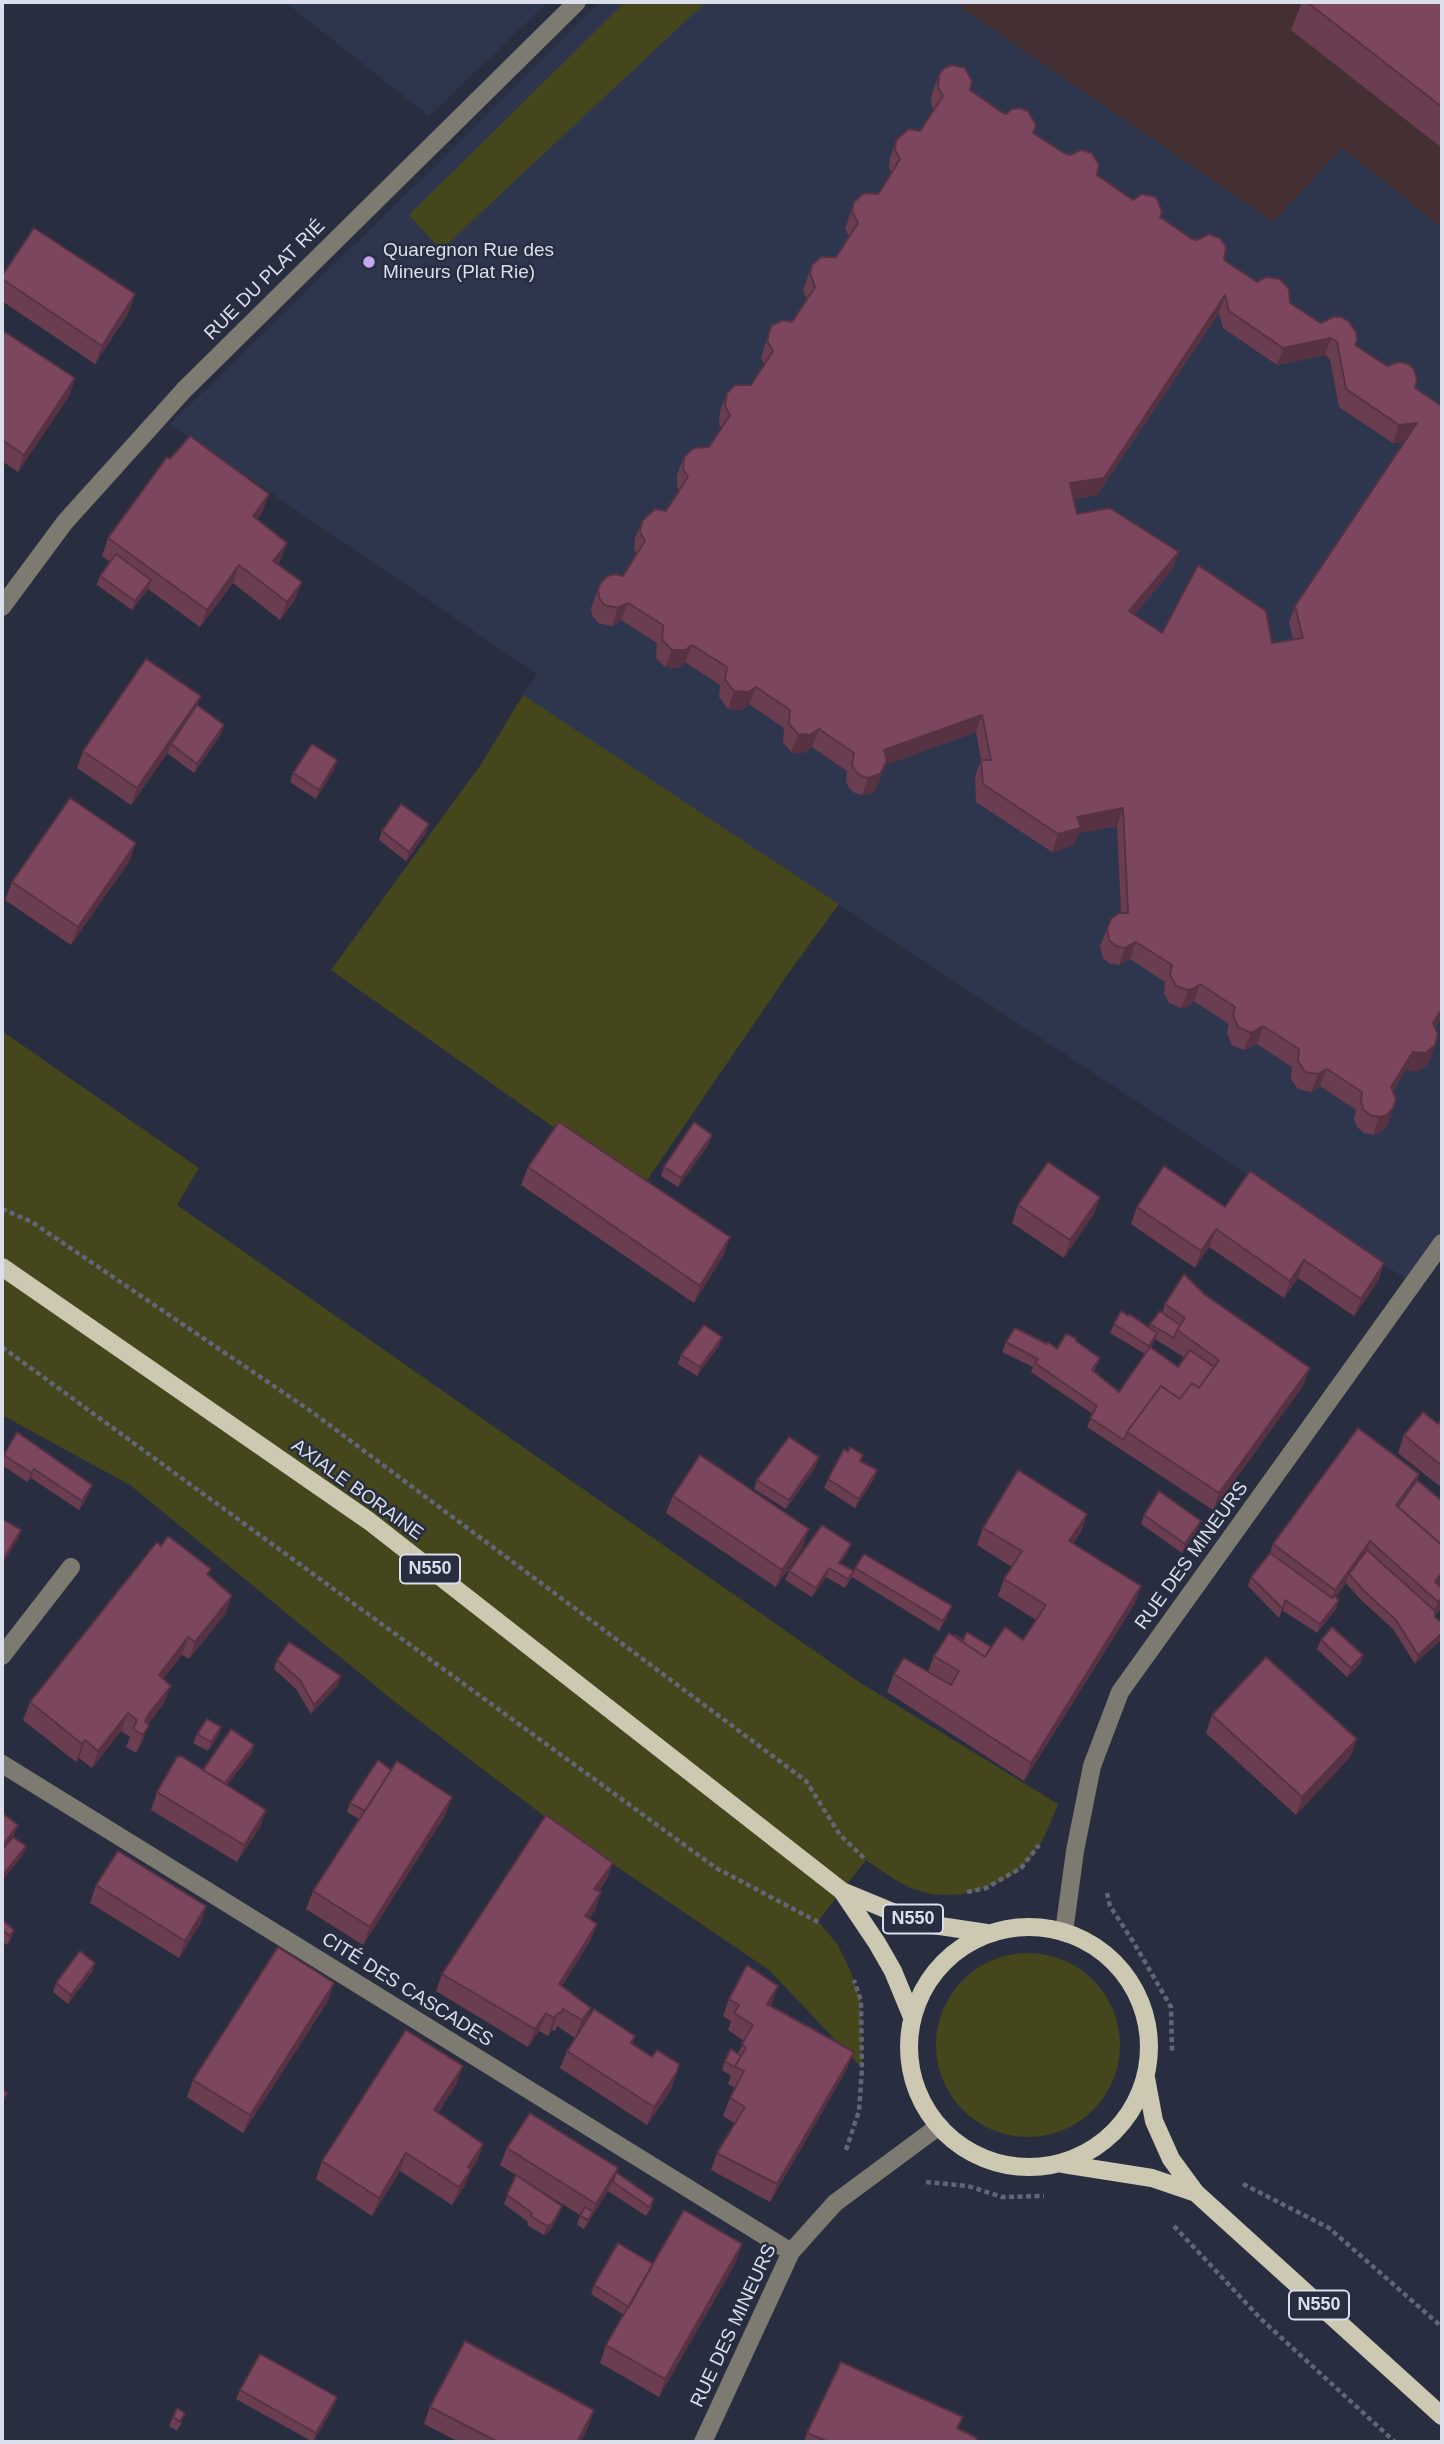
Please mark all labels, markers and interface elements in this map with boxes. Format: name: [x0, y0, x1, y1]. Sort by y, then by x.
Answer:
street label: RUE DU PLAT RIÉ: [200, 215, 330, 345]
place label: Quaregnon Rue des Mineurs (Plat Rie): [383, 240, 554, 284]
marker: Quaregnon Rue des Mineurs (Plat Rie): [361, 254, 377, 270]
street label: AXIALE BORAINE: [287, 1435, 427, 1545]
street label: RUE DES MINEURS: [1131, 1478, 1253, 1634]
road number: N550: [400, 1554, 460, 1584]
road number: N550: [883, 1905, 943, 1934]
street label: CITÉ DES CASCADES: [317, 1928, 497, 2052]
street label: RUE DES MINEURS: [686, 2241, 782, 2411]
road number: N550: [1289, 2290, 1349, 2320]

